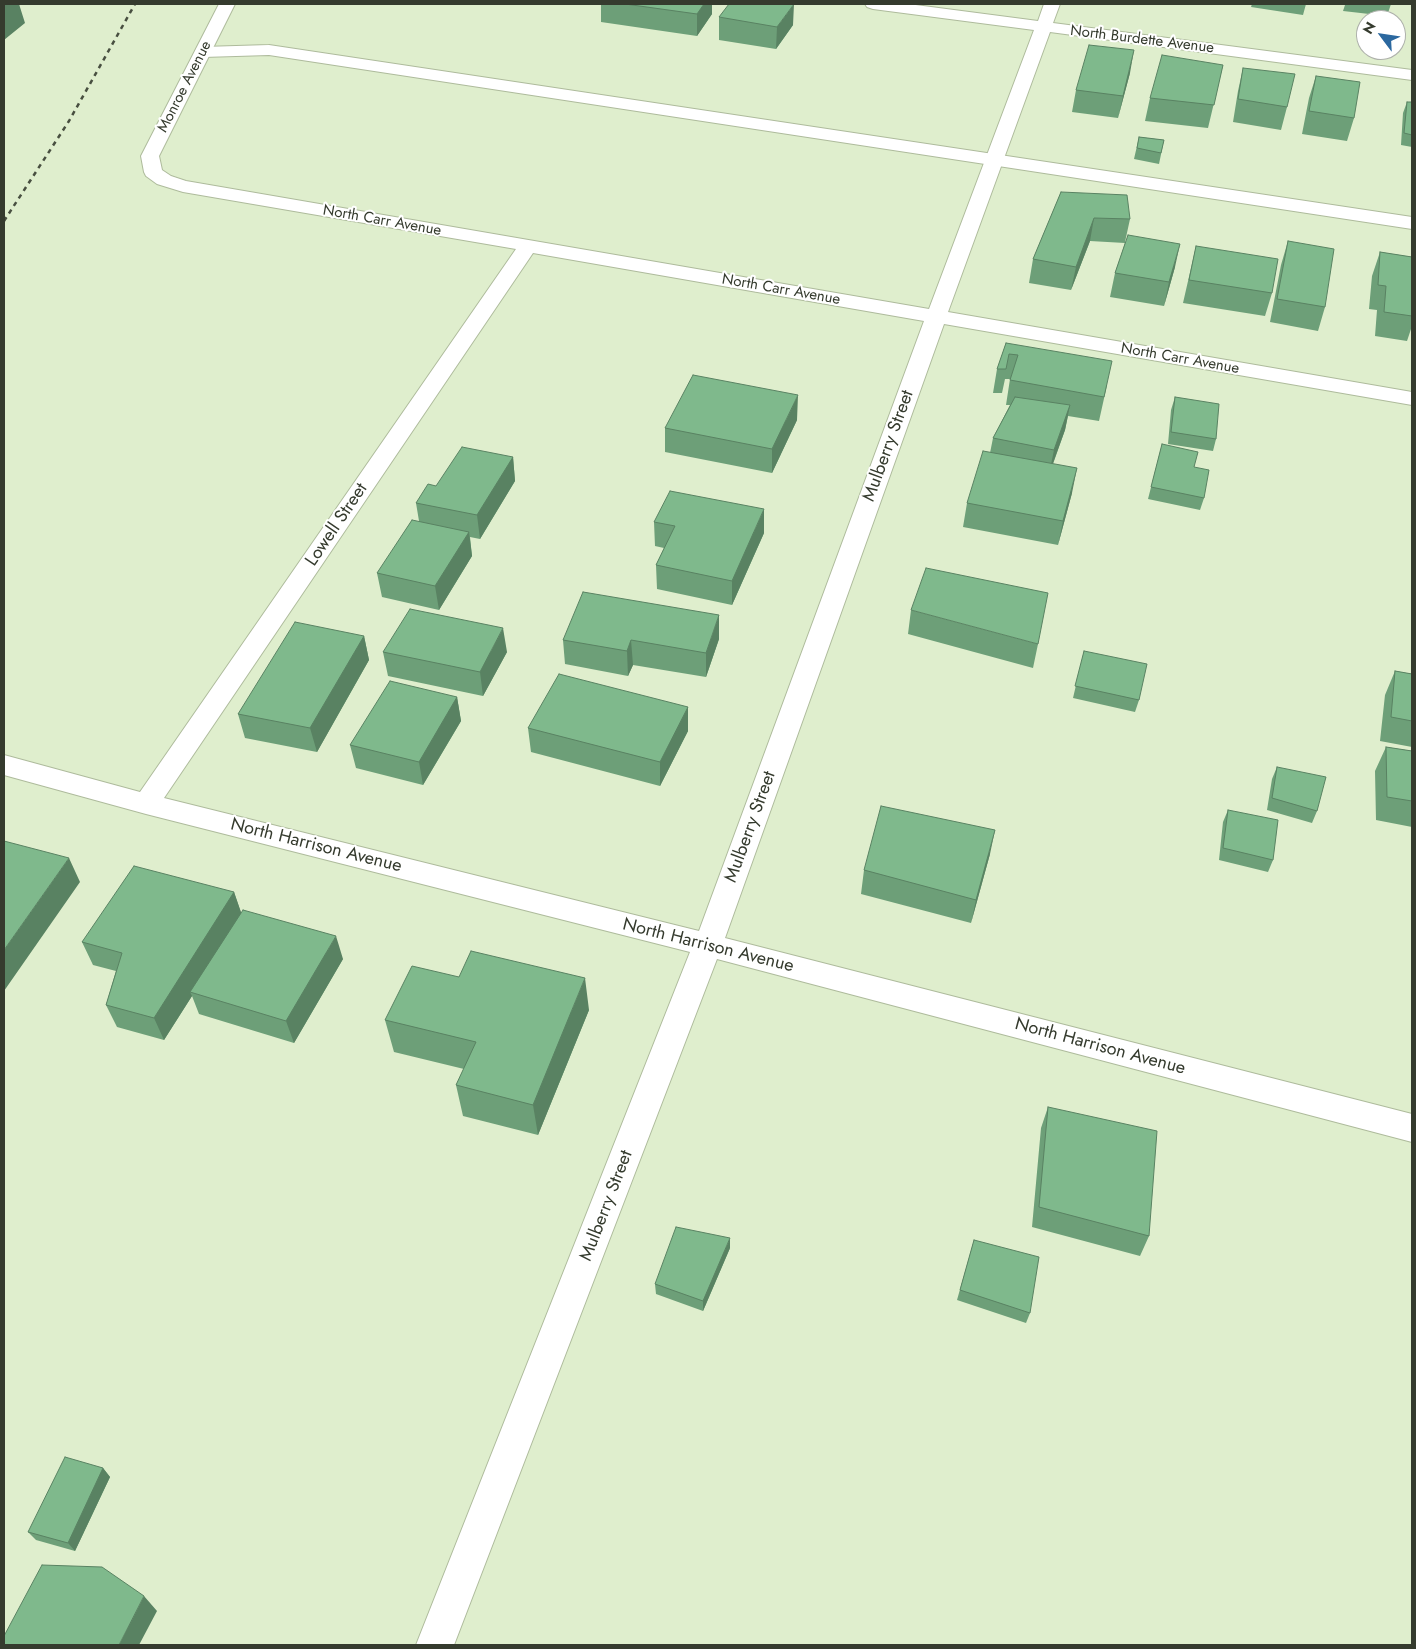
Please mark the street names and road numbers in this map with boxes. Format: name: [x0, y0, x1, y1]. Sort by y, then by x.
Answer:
street label: North Burdette Avenue: [1069, 22, 1215, 58]
street label: Monroe Avenue: [154, 38, 216, 136]
street label: North Carr Avenue: [321, 202, 443, 240]
street label: North Carr Avenue: [720, 271, 842, 309]
street label: North Carr Avenue: [1119, 340, 1241, 378]
street label: Mulberry Street: [859, 387, 919, 505]
street label: Lowell Street: [301, 479, 373, 571]
street label: Mulberry Street: [721, 768, 781, 886]
street label: North Harrison Avenue: [228, 814, 404, 878]
street label: North Harrison Avenue: [620, 914, 796, 978]
street label: North Harrison Avenue: [1012, 1014, 1188, 1080]
street label: Mulberry Street: [576, 1148, 638, 1264]

